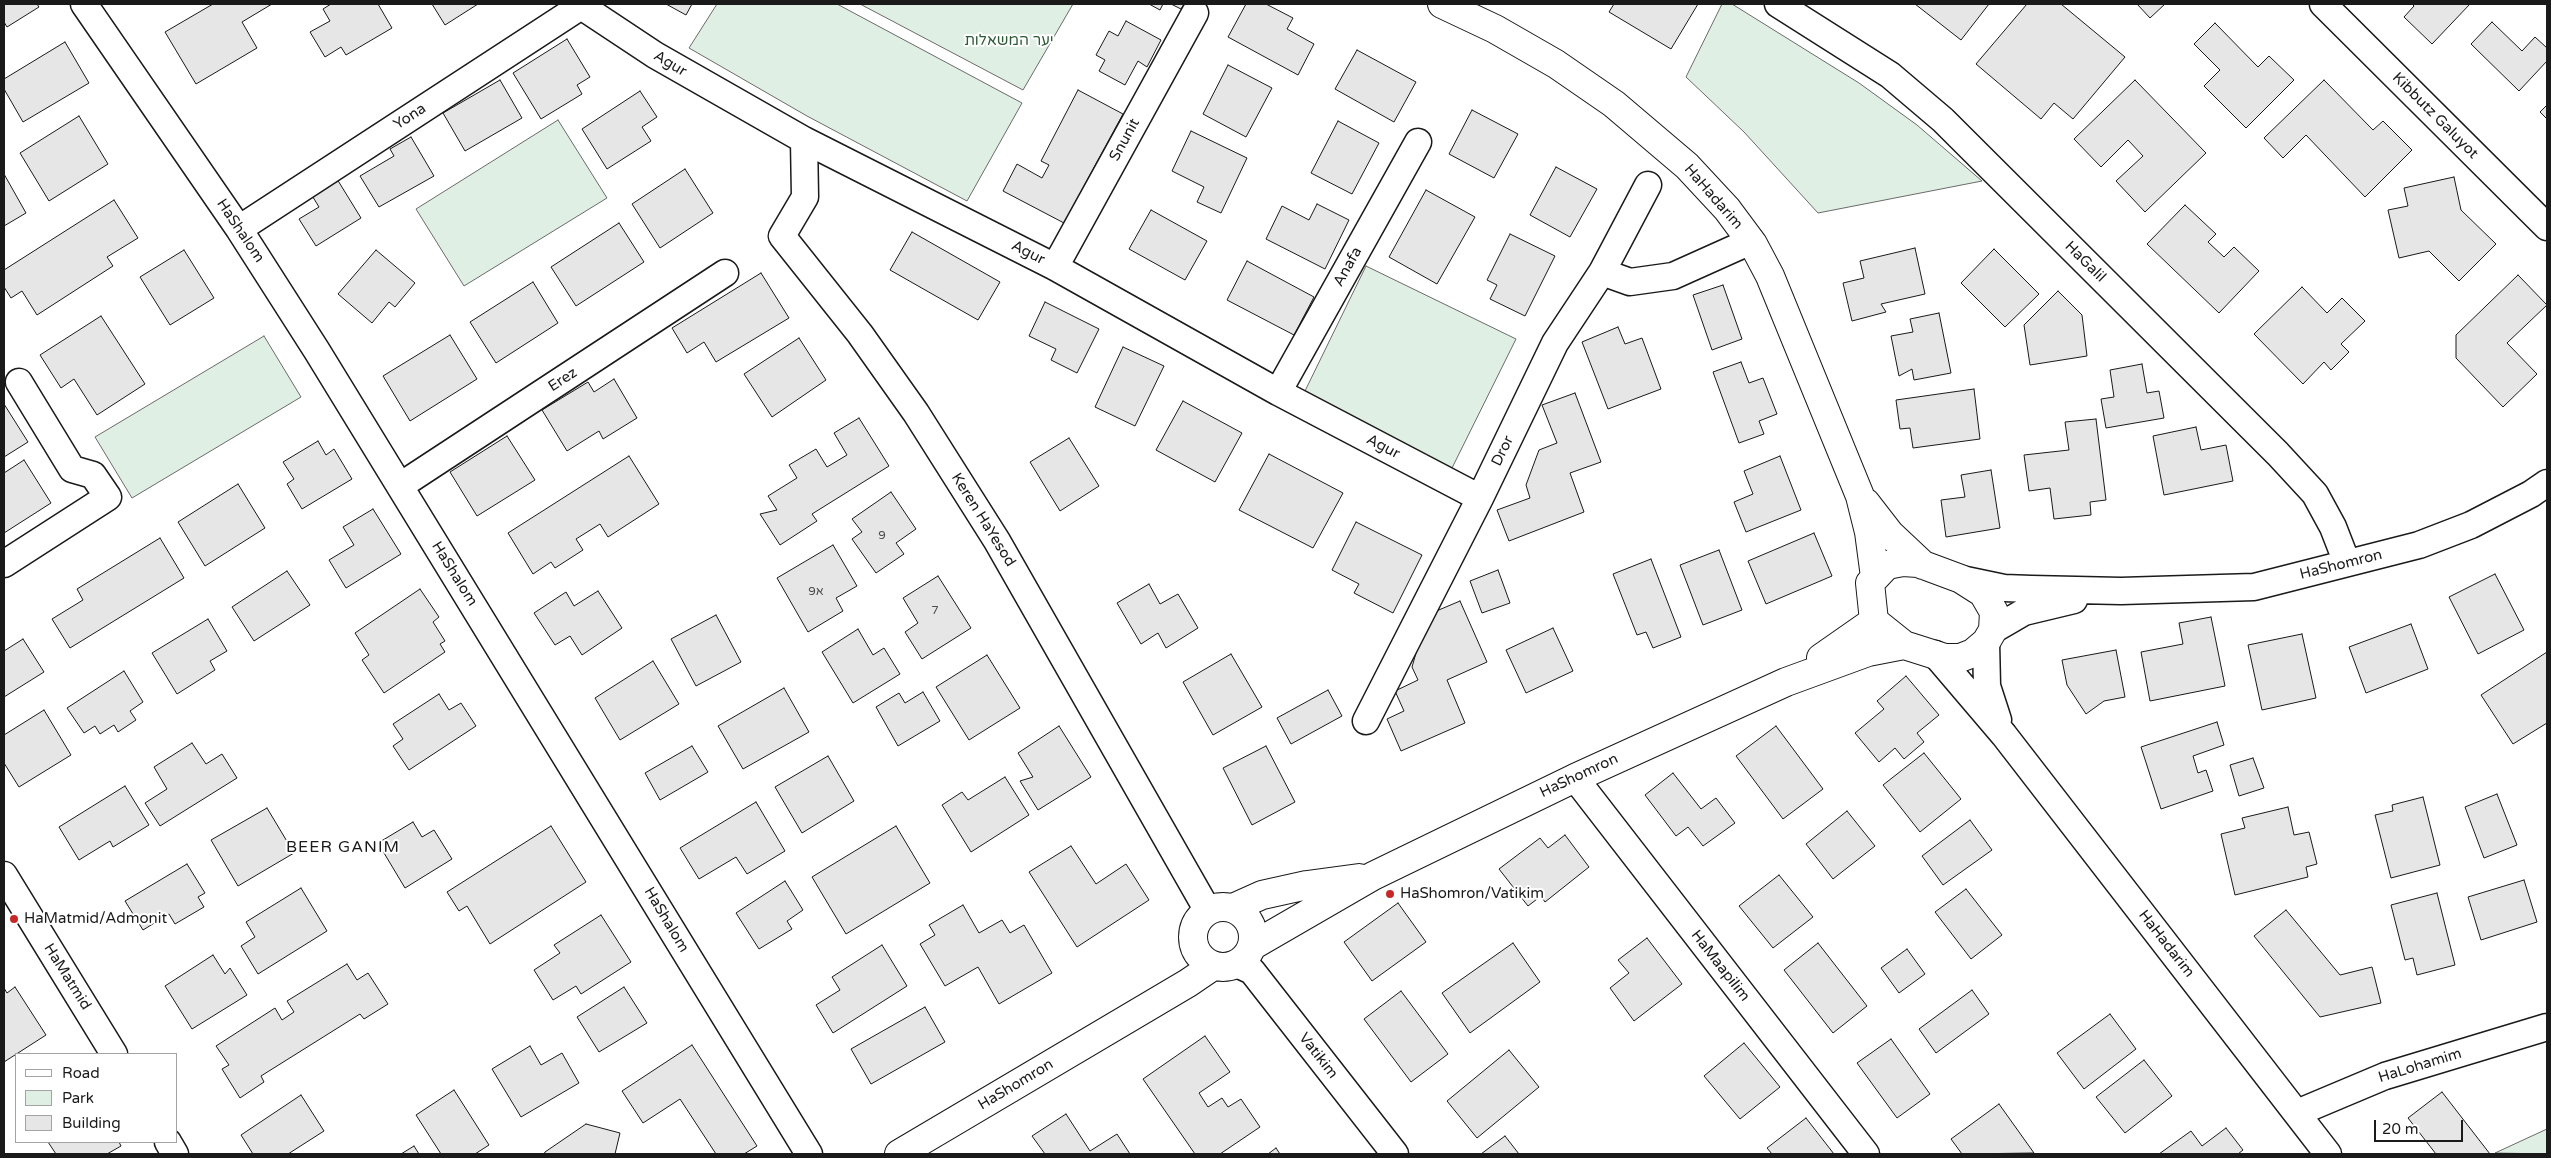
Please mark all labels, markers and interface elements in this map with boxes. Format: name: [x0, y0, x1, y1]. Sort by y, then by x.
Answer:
park label: יער המשאלות: [964, 32, 1054, 50]
street label: Agur: [650, 47, 690, 81]
street label: Kibbutz Galuyot: [2388, 69, 2482, 163]
street label: Yona: [390, 100, 430, 134]
street label: Snunit: [1106, 116, 1144, 164]
street label: HaHadarim: [1680, 161, 1746, 233]
street label: HaShalom: [212, 196, 268, 266]
street label: Agur: [1008, 237, 1048, 269]
street label: HaGalil: [2061, 238, 2109, 286]
street label: Anafa: [1330, 244, 1366, 290]
street label: Erez: [545, 364, 581, 396]
street label: Agur: [1363, 431, 1403, 463]
street label: Dror: [1488, 433, 1518, 469]
street label: Keren HaYesod: [947, 470, 1019, 570]
house number: 9: [878, 529, 886, 543]
street label: HaShalom: [427, 538, 481, 610]
street label: HaShomron: [2298, 546, 2384, 584]
house number: 9א: [808, 585, 824, 599]
house number: 7: [931, 604, 939, 618]
street label: HaShomron: [1537, 750, 1621, 802]
district label: BEER GANIM: [285, 838, 401, 858]
street label: HaShalom: [640, 884, 692, 956]
place label: HaShomron/Vatikim: [1400, 885, 1544, 903]
marker: HaShomron/Vatikim: [1384, 888, 1396, 900]
street label: HaHadarim: [2134, 907, 2198, 981]
place label: HaMatmid/Admonit: [24, 910, 167, 928]
marker: HaMatmid/Admonit: [8, 913, 20, 925]
street label: HaMaapilim: [1687, 927, 1753, 1005]
street label: HaMatmid: [39, 940, 95, 1014]
street label: Vatikim: [1295, 1030, 1341, 1082]
street label: HaLohamim: [2376, 1045, 2464, 1087]
legend: [15, 1053, 178, 1143]
street label: HaShomron: [975, 1056, 1057, 1114]
text: Road: [62, 1064, 100, 1082]
text: Park: [62, 1089, 94, 1107]
scale bar: [2376, 1110, 2465, 1142]
text: Building: [62, 1114, 121, 1132]
text: 20 m: [2382, 1120, 2419, 1138]

